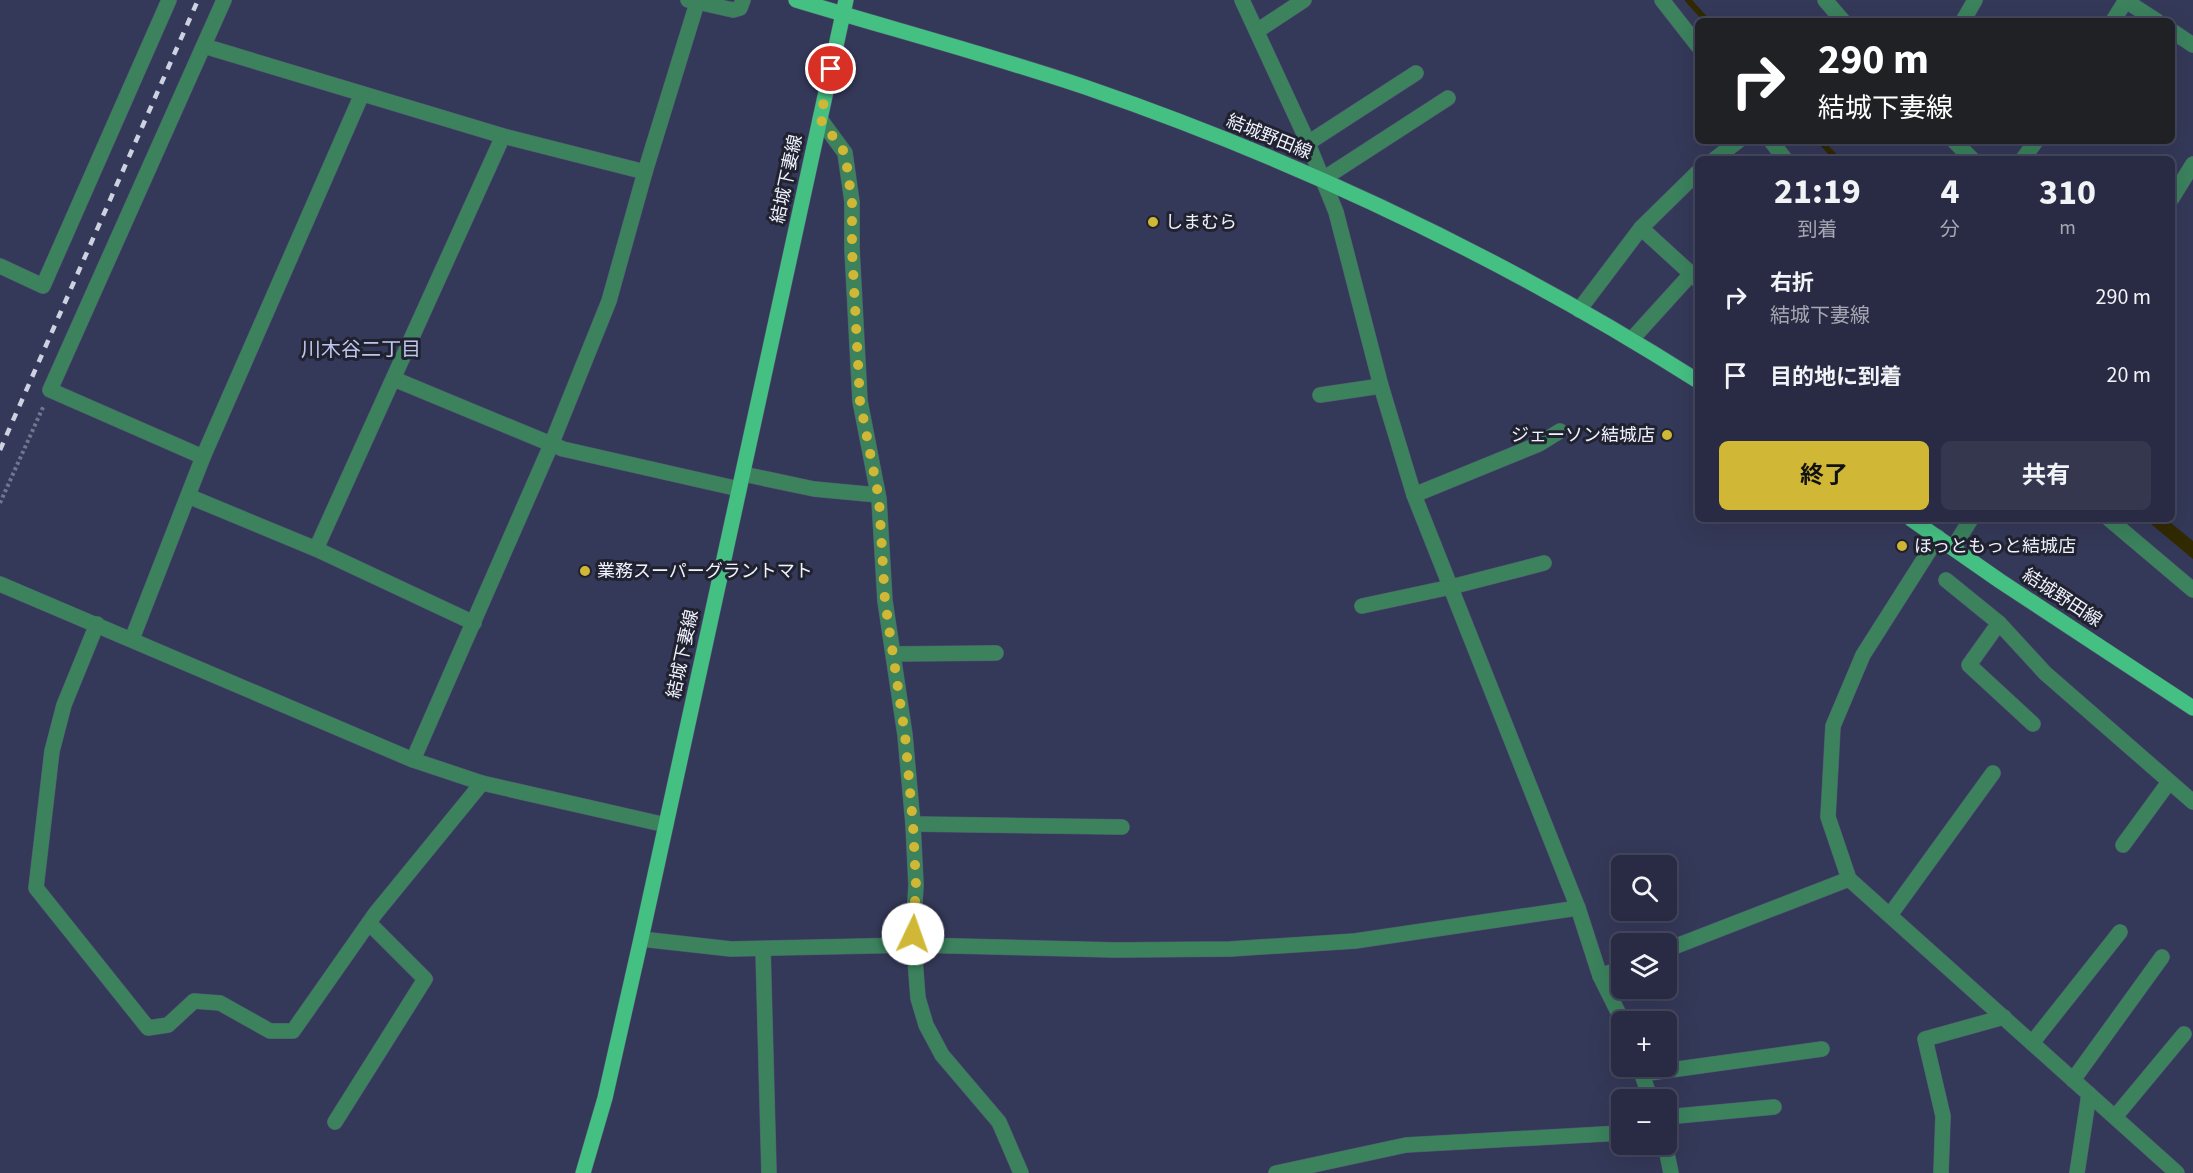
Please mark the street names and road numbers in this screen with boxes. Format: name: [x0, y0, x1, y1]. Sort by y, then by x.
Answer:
street label: 結城野田線: [1223, 109, 1315, 165]
street label: 結城下妻線: [765, 132, 809, 226]
street label: 結城野田線: [2017, 563, 2107, 633]
street label: 結城下妻線: [661, 607, 705, 701]

